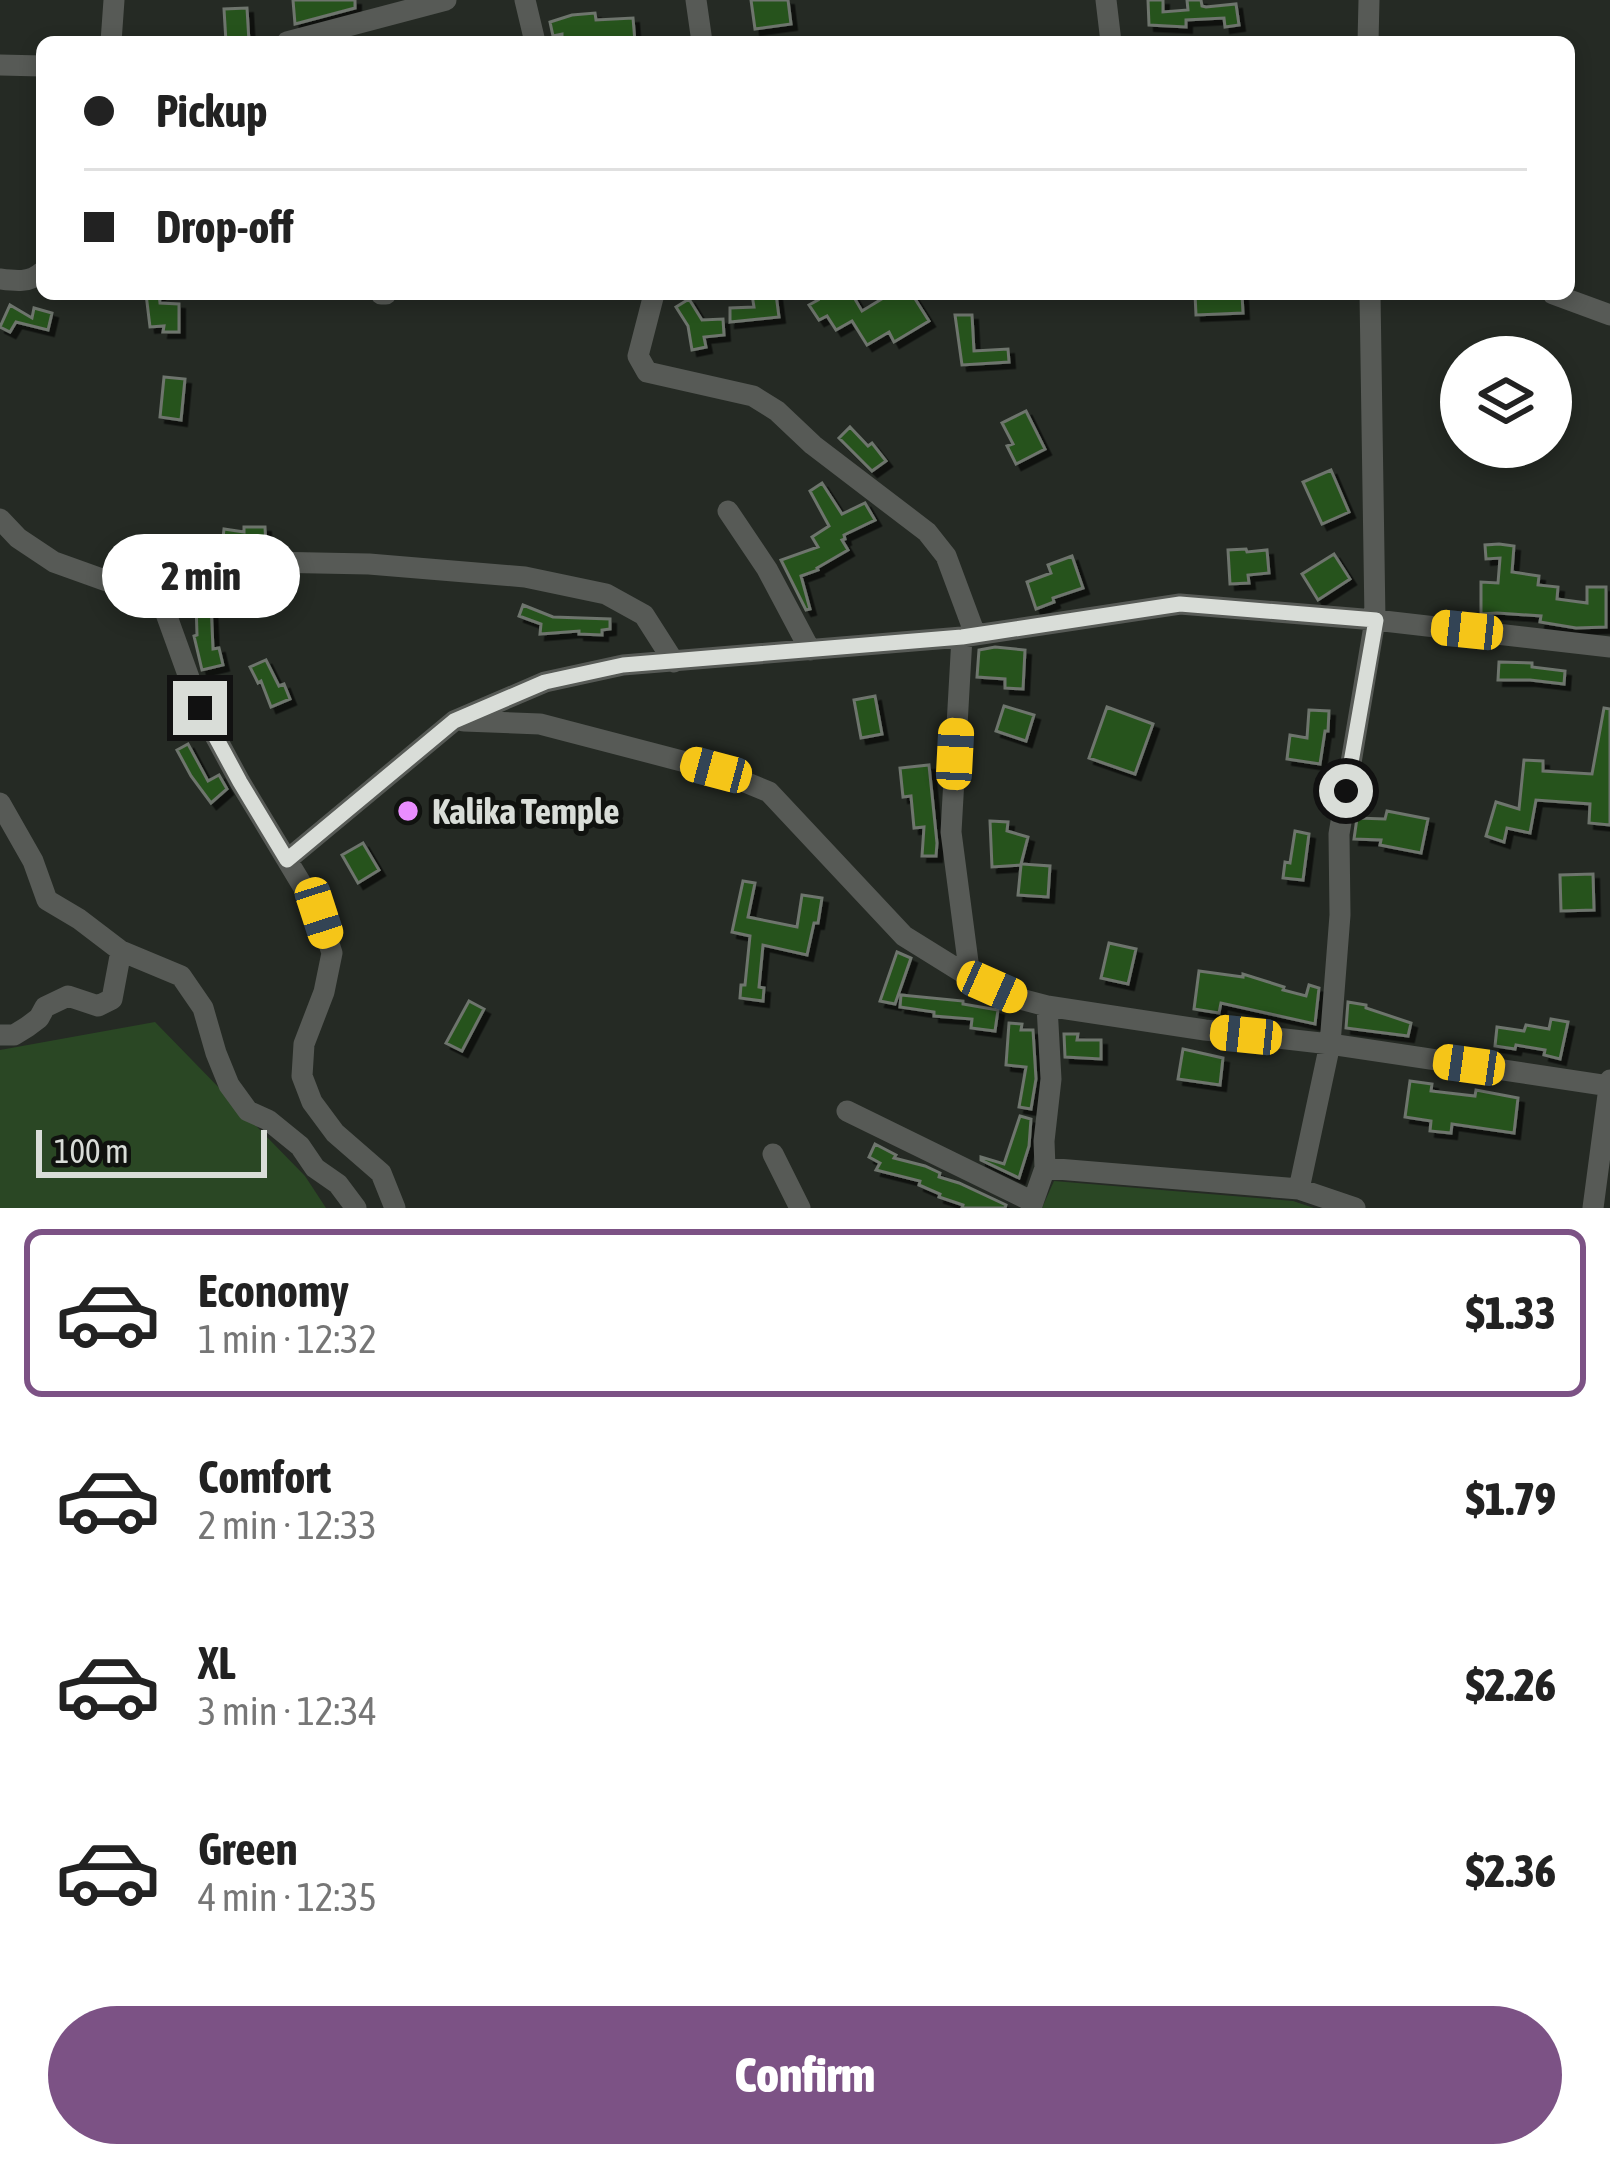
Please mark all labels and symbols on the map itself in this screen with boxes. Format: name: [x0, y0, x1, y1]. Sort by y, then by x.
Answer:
callout: 2 min: [101, 534, 299, 618]
car: [1429, 608, 1505, 652]
route end: [173, 681, 227, 735]
car: [935, 717, 975, 791]
car: [677, 743, 755, 797]
route start: [1319, 764, 1373, 818]
place label: Kalika Temple: [432, 790, 620, 832]
marker: Kalika Temple: [395, 798, 421, 824]
car: [291, 873, 347, 953]
car: [952, 956, 1032, 1018]
car: [1208, 1013, 1284, 1057]
car: [1431, 1042, 1507, 1088]
scale bar: [36, 1124, 267, 1177]

